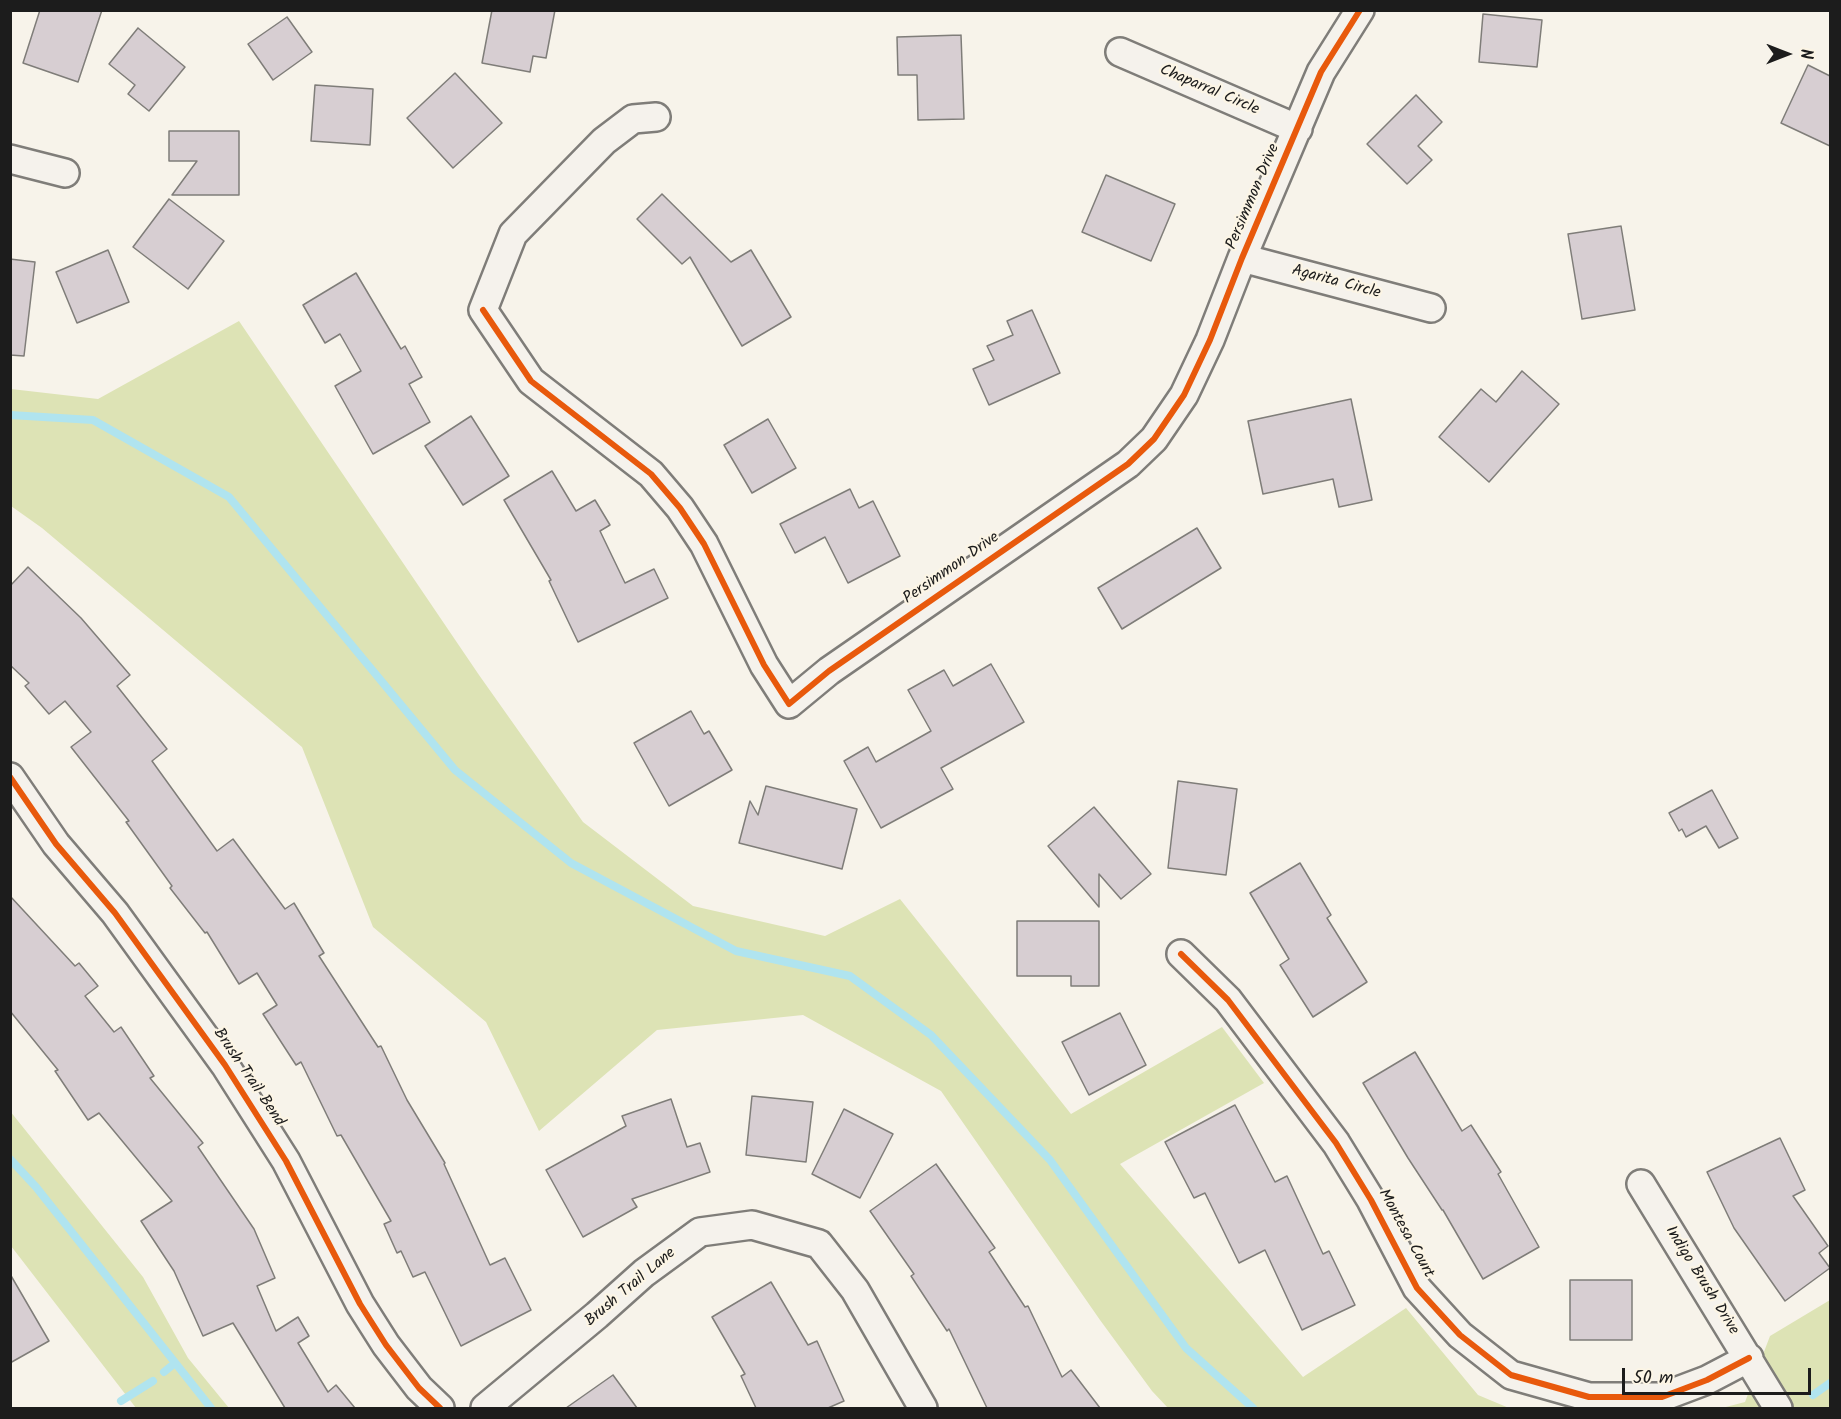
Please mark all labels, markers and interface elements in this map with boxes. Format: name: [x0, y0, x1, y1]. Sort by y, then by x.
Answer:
north arrow: [1757, 24, 1817, 84]
text: N: [1793, 49, 1818, 59]
street label: Chaparral Circle: [1156, 61, 1262, 121]
street label: Persimmon Drive: [1223, 141, 1285, 253]
street label: Agarita Circle: [1290, 262, 1382, 304]
street label: Persimmon Drive: [900, 529, 1004, 609]
street label: Brush Trail Bend: [208, 1025, 288, 1131]
street label: Montesa Court: [1373, 1186, 1437, 1282]
street label: Indigo Brush Drive: [1660, 1223, 1742, 1339]
street label: Brush Trail Lane: [582, 1245, 680, 1331]
scale bar: [1625, 1356, 1814, 1394]
text: 50 m: [1633, 1364, 1673, 1393]

